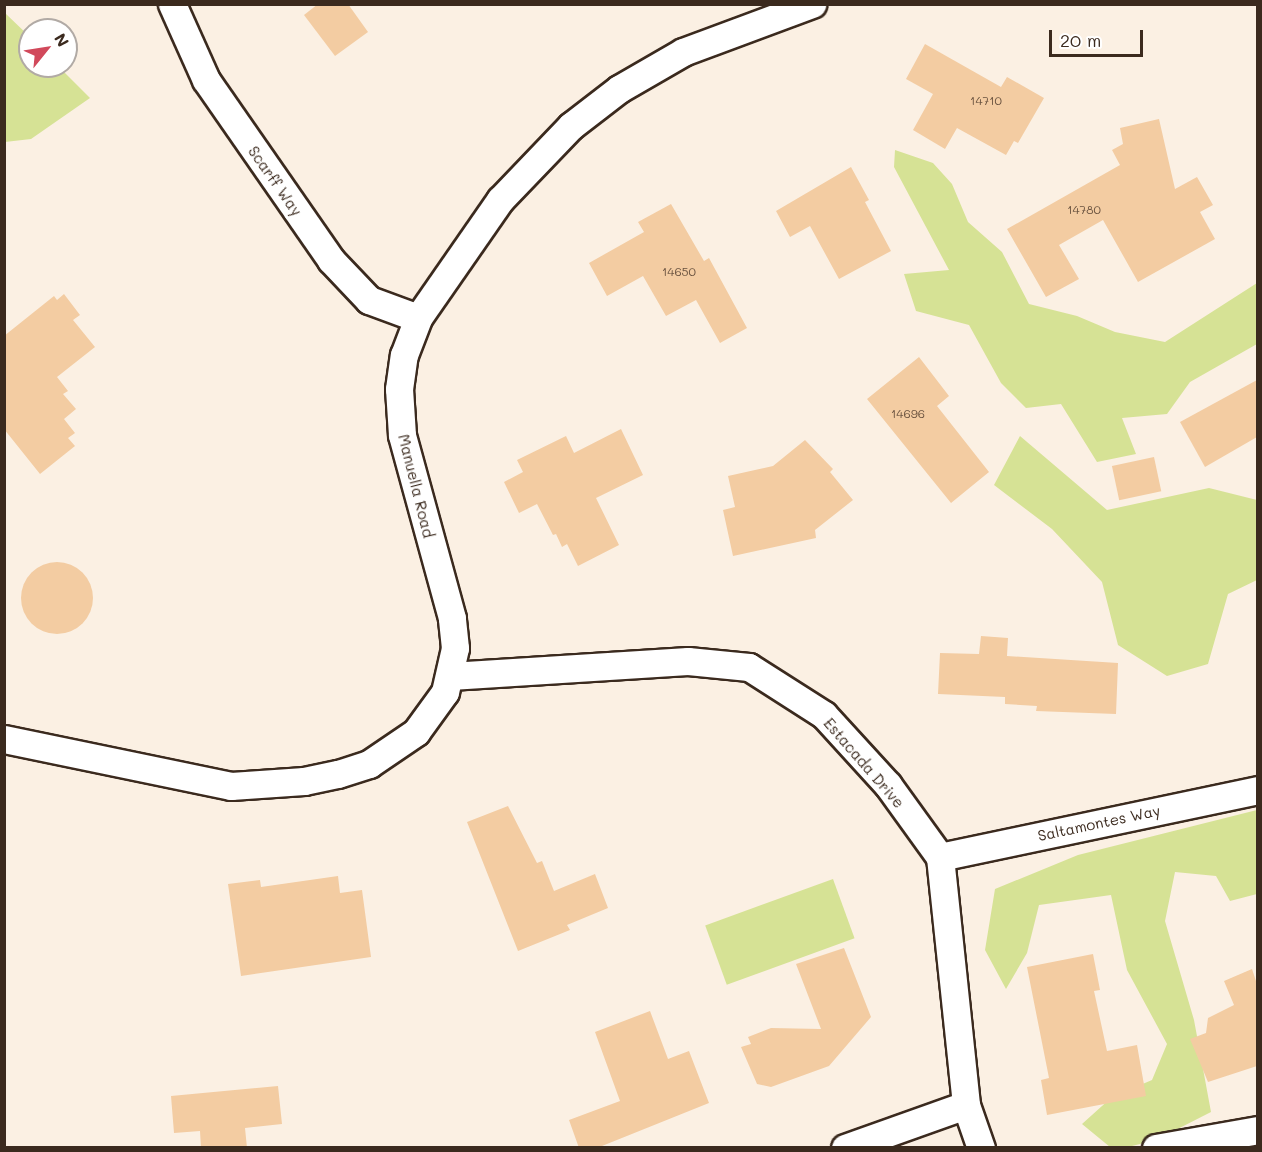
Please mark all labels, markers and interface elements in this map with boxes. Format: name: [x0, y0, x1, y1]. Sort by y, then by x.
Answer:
north arrow: [18, 18, 78, 78]
scale bar: [1052, 18, 1146, 56]
text: 20 m: [1060, 28, 1101, 52]
text: N: [50, 29, 74, 50]
house number: 14710: [970, 94, 1002, 108]
street label: Scarff Way: [244, 143, 306, 219]
house number: 14780: [1067, 203, 1101, 217]
house number: 14650: [662, 265, 696, 279]
house number: 14696: [891, 407, 925, 421]
street label: Manuella Road: [394, 432, 438, 540]
street label: Estacada Drive: [820, 714, 908, 812]
street label: Saltamontes Way: [1036, 801, 1162, 845]

